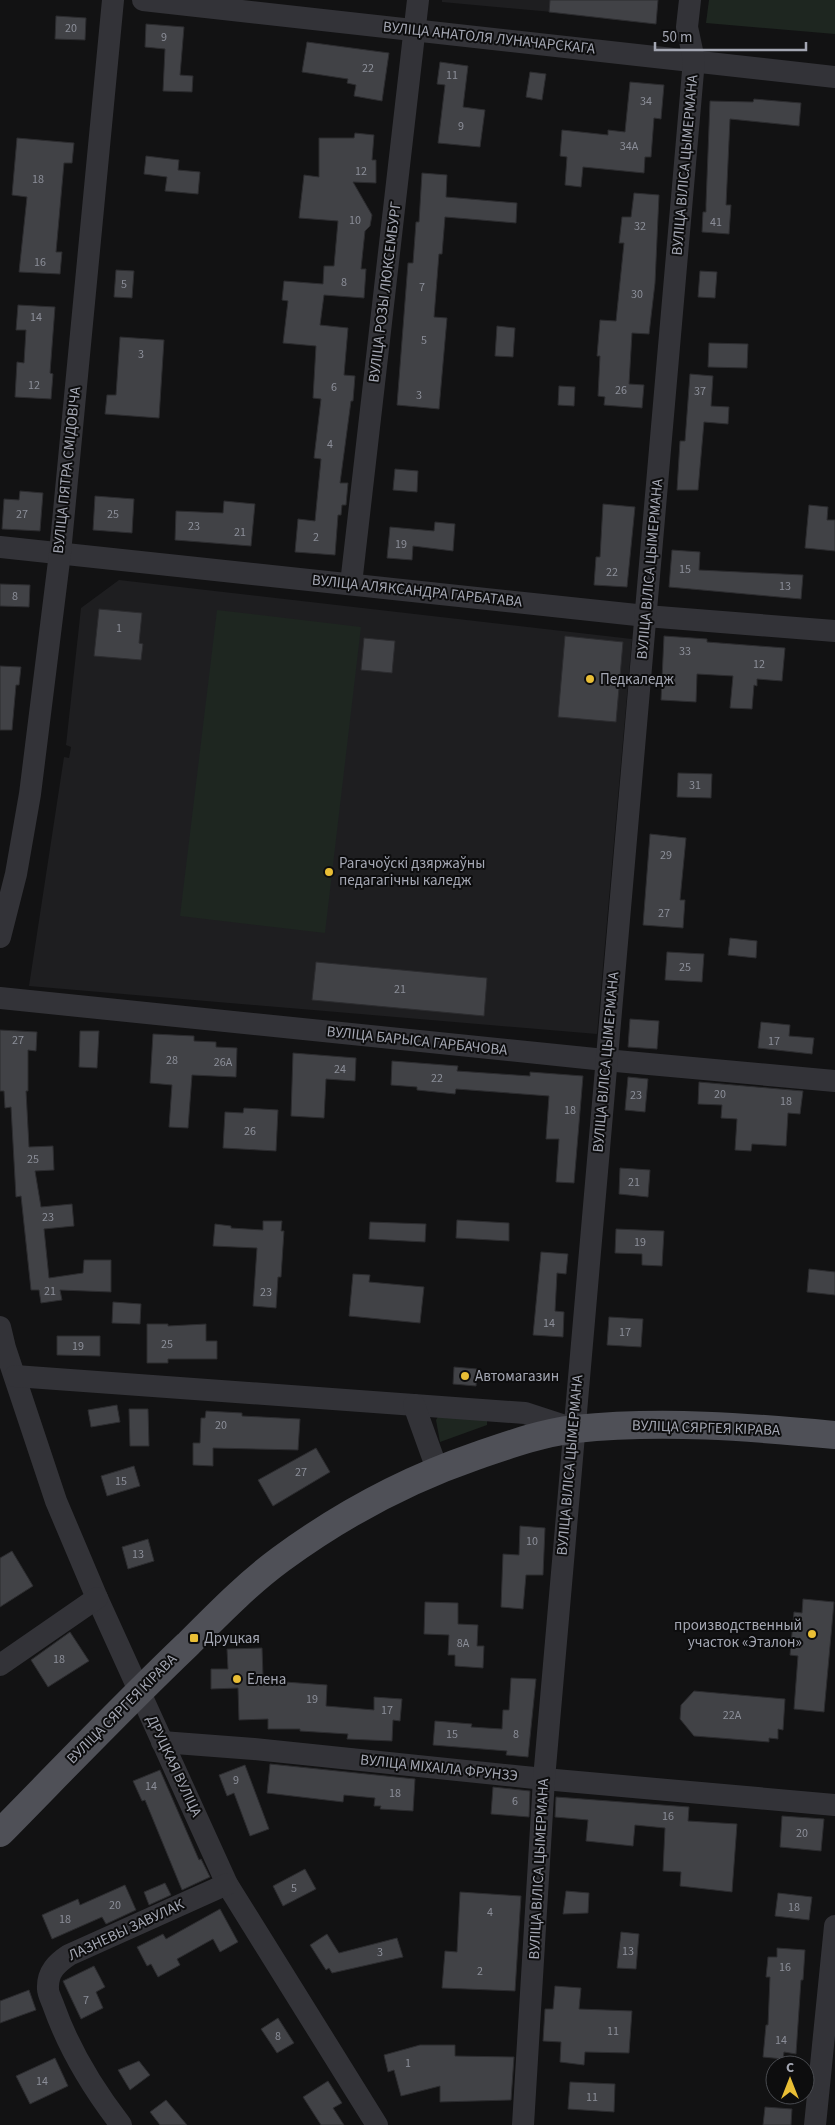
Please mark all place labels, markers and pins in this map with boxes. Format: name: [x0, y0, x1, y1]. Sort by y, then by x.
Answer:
place label: Педкаледж: [600, 669, 674, 690]
marker: Педкаледж: [584, 673, 596, 685]
place label: Рагачоўскі дзяржаўны педагагічны каледж: [339, 853, 485, 891]
marker: Рагачоўскі дзяржаўны педагагічны каледж: [323, 866, 335, 878]
place label: Автомагазин: [475, 1366, 559, 1387]
marker: Автомагазин: [459, 1370, 471, 1382]
place label: производственный участок «Эталон»: [674, 1615, 802, 1653]
place label: Друцкая: [204, 1628, 260, 1649]
marker: производственный участок «Эталон»: [806, 1628, 818, 1640]
marker: Друцкая: [188, 1632, 200, 1644]
place label: Елена: [247, 1669, 286, 1690]
marker: Елена: [231, 1673, 243, 1685]

